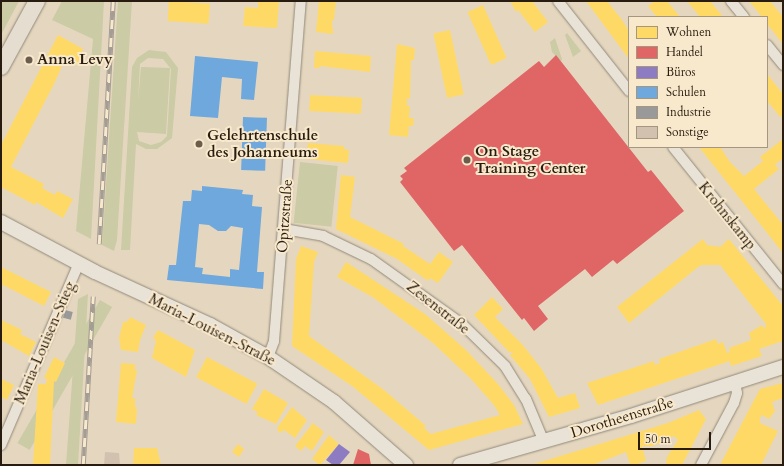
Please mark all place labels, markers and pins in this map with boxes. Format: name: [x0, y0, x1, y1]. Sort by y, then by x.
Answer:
place label: Anna Levy: [37, 51, 112, 69]
marker: Anna Levy: [24, 55, 34, 65]
place label: Gelehrtenschule des Johanneums: [207, 126, 318, 161]
marker: Gelehrtenschule des Johanneums: [194, 139, 204, 149]
place label: On Stage Training Center: [475, 142, 586, 177]
marker: On Stage Training Center: [462, 155, 472, 165]

